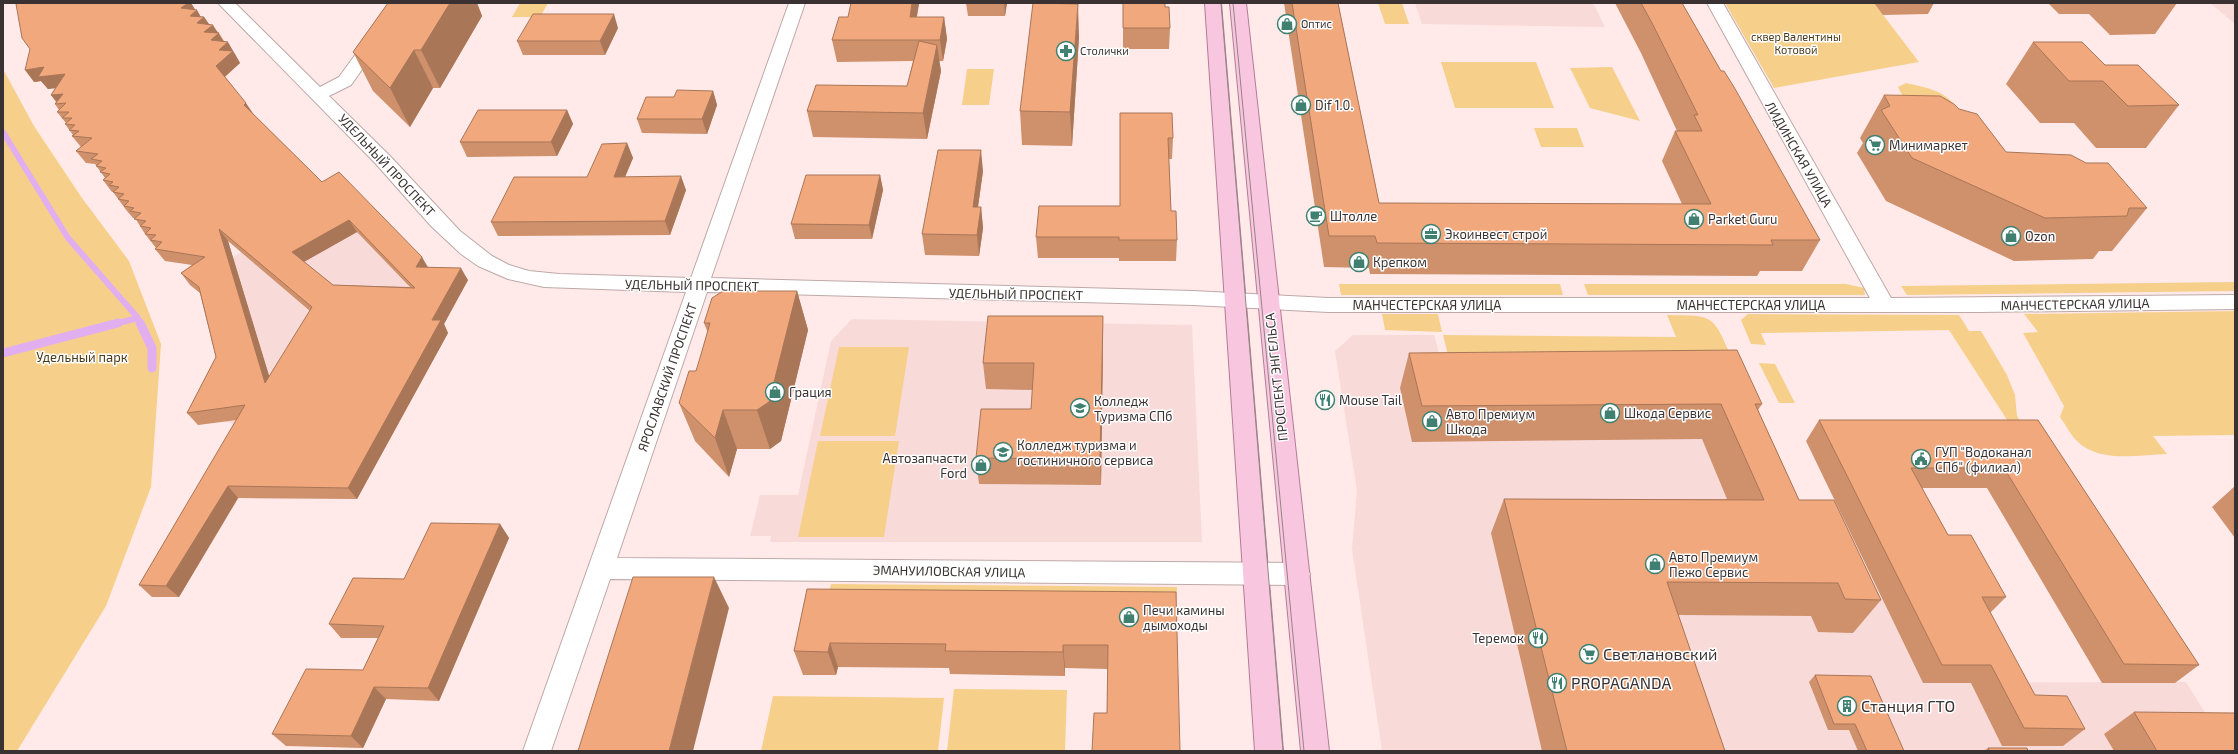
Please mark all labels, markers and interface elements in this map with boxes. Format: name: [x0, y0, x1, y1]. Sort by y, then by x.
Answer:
shop icon: Оптис: [1276, 13, 1298, 35]
place label: Оптис: [1301, 17, 1332, 30]
park label: сквер Валентины Котовой: [1751, 30, 1841, 56]
pharmacy icon: Столички: [1055, 40, 1077, 62]
place label: Столички: [1080, 44, 1129, 57]
shop icon: Dif 1.0.: [1290, 94, 1312, 116]
place label: Dif 1.0.: [1315, 97, 1353, 113]
street label: ЛИДИНСКАЯ УЛИЦА: [1762, 98, 1836, 210]
street label: УДЕЛЬНЫЙ ПРОСПЕКТ: [335, 110, 439, 220]
supermarket icon: Минимаркет: [1864, 134, 1886, 156]
place label: Минимаркет: [1889, 137, 1968, 153]
cafe icon: Штолле: [1305, 205, 1327, 227]
place label: Штолле: [1330, 208, 1377, 224]
shop icon: Parket Guru: [1683, 208, 1705, 230]
place label: Parket Guru: [1708, 211, 1777, 227]
office icon: Экоинвест строй: [1420, 223, 1442, 245]
shop icon: Ozon: [2000, 225, 2022, 247]
place label: Экоинвест строй: [1445, 226, 1547, 242]
place label: Ozon: [2025, 228, 2055, 244]
shop icon: Крепком: [1348, 251, 1370, 273]
place label: Крепком: [1373, 254, 1427, 270]
street label: УДЕЛЬНЫЙ ПРОСПЕКТ: [625, 276, 760, 294]
street label: УДЕЛЬНЫЙ ПРОСПЕКТ: [949, 285, 1084, 303]
street label: МАНЧЕСТЕРСКАЯ УЛИЦА: [2000, 295, 2150, 313]
street label: МАНЧЕСТЕРСКАЯ УЛИЦА: [1353, 297, 1501, 313]
street label: МАНЧЕСТЕРСКАЯ УЛИЦА: [1677, 297, 1825, 313]
street label: ЯРОСЛАВСКИЙ ПРОСПЕКТ: [634, 300, 700, 453]
street label: ПРОСПЕКТ ЭНГЕЛЬСА: [1261, 312, 1291, 442]
park label: Удельный парк: [36, 349, 128, 365]
shop icon: Грация: [764, 381, 786, 403]
place label: Грация: [789, 384, 832, 400]
restaurant icon: Mouse Tail: [1314, 389, 1336, 411]
place label: Mouse Tail: [1339, 392, 1402, 408]
place label: Колледж Туризма СПб: [1094, 393, 1173, 424]
school or university icon: Колледж Туризма СПб: [1069, 397, 1091, 419]
shop icon: Шкода Сервис: [1599, 402, 1621, 424]
place label: Шкода Сервис: [1624, 405, 1711, 421]
place label: Авто Премиум Шкода: [1446, 406, 1535, 437]
shop icon: Авто Премиум Шкода: [1421, 410, 1443, 432]
place label: Колледж туризма и гостиничного сервиса: [1017, 437, 1153, 468]
school or university icon: Колледж туризма и гостиничного сервиса: [992, 441, 1014, 463]
place label: ГУП "Водоканал СПб" (филиал): [1935, 444, 2032, 475]
public building icon: ГУП "Водоканал СПб" (филиал): [1910, 448, 1932, 470]
place label: Автозапчасти Ford: [883, 450, 967, 481]
shop icon: Автозапчасти Ford: [970, 454, 992, 476]
place label: Авто Премиум Пежо Сервис: [1669, 549, 1758, 580]
shop icon: Авто Премиум Пежо Сервис: [1644, 553, 1666, 575]
street label: ЭМАНУИЛОВСКАЯ УЛИЦА: [873, 562, 1025, 580]
place label: Печи камины дымоходы: [1143, 602, 1225, 633]
shop icon: Печи камины дымоходы: [1118, 606, 1140, 628]
restaurant icon: Теремок: [1527, 627, 1549, 649]
place label: Теремок: [1472, 630, 1524, 646]
supermarket icon: Светлановский: [1578, 643, 1600, 665]
place label: Светлановский: [1603, 644, 1717, 663]
restaurant icon: PROPAGANDA: [1546, 672, 1568, 694]
place label: PROPAGANDA: [1571, 673, 1672, 692]
building icon: Станция ГТО: [1836, 695, 1858, 717]
place label: Станция ГТО: [1861, 696, 1955, 715]

